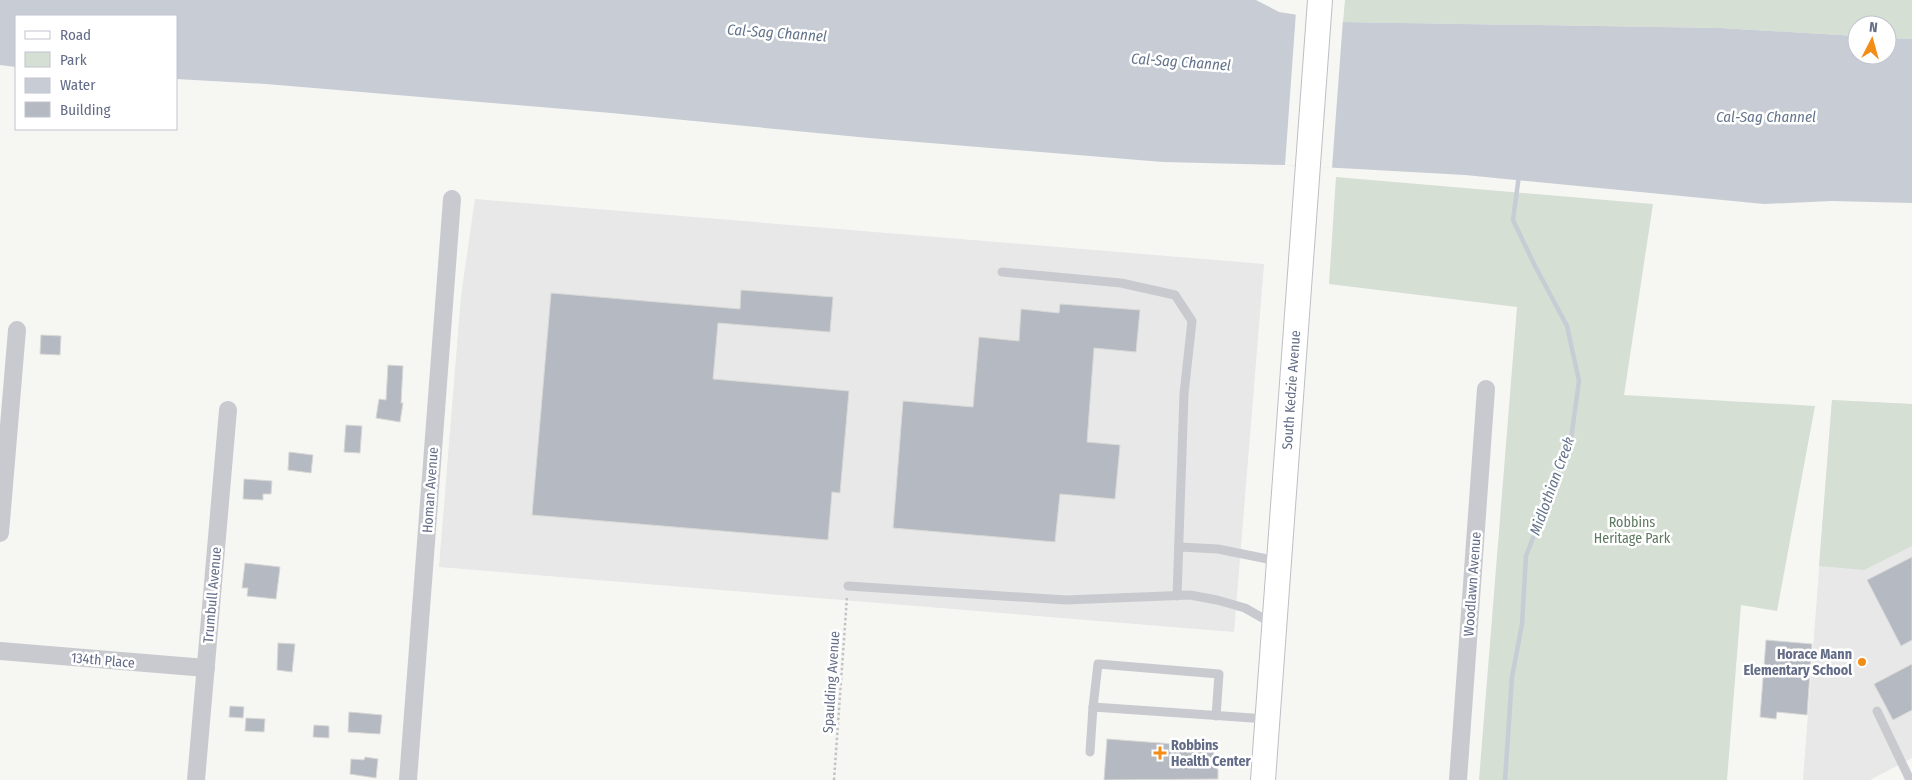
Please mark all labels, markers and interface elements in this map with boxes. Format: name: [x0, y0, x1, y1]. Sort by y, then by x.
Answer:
legend: [15, 15, 178, 130]
north arrow: [1847, 15, 1897, 65]
text: N: [1868, 19, 1878, 36]
water label: Cal-Sag Channel: [727, 21, 828, 45]
text: Road: [60, 26, 91, 44]
water label: Cal-Sag Channel: [1131, 50, 1232, 74]
text: Park: [60, 51, 87, 69]
text: Water: [60, 76, 96, 94]
text: Building: [60, 101, 111, 119]
water label: Cal-Sag Channel: [1716, 108, 1816, 126]
street label: South Kedzie Avenue: [1279, 330, 1304, 450]
water label: Midlothian Creek: [1526, 434, 1578, 538]
street label: Homan Avenue: [419, 446, 442, 534]
park label: Robbins Heritage Park: [1594, 514, 1671, 547]
street label: Woodlawn Avenue: [1460, 531, 1485, 637]
street label: Trumbull Avenue: [200, 546, 225, 644]
street label: Spaulding Avenue: [819, 630, 844, 734]
place label: Horace Mann Elementary School: [1744, 646, 1852, 679]
street label: 134th Place: [70, 649, 136, 672]
marker: Horace Mann Elementary School: [1856, 656, 1868, 668]
place label: Robbins Health Center: [1171, 737, 1251, 770]
marker: Robbins Health Center: [1153, 746, 1167, 760]

